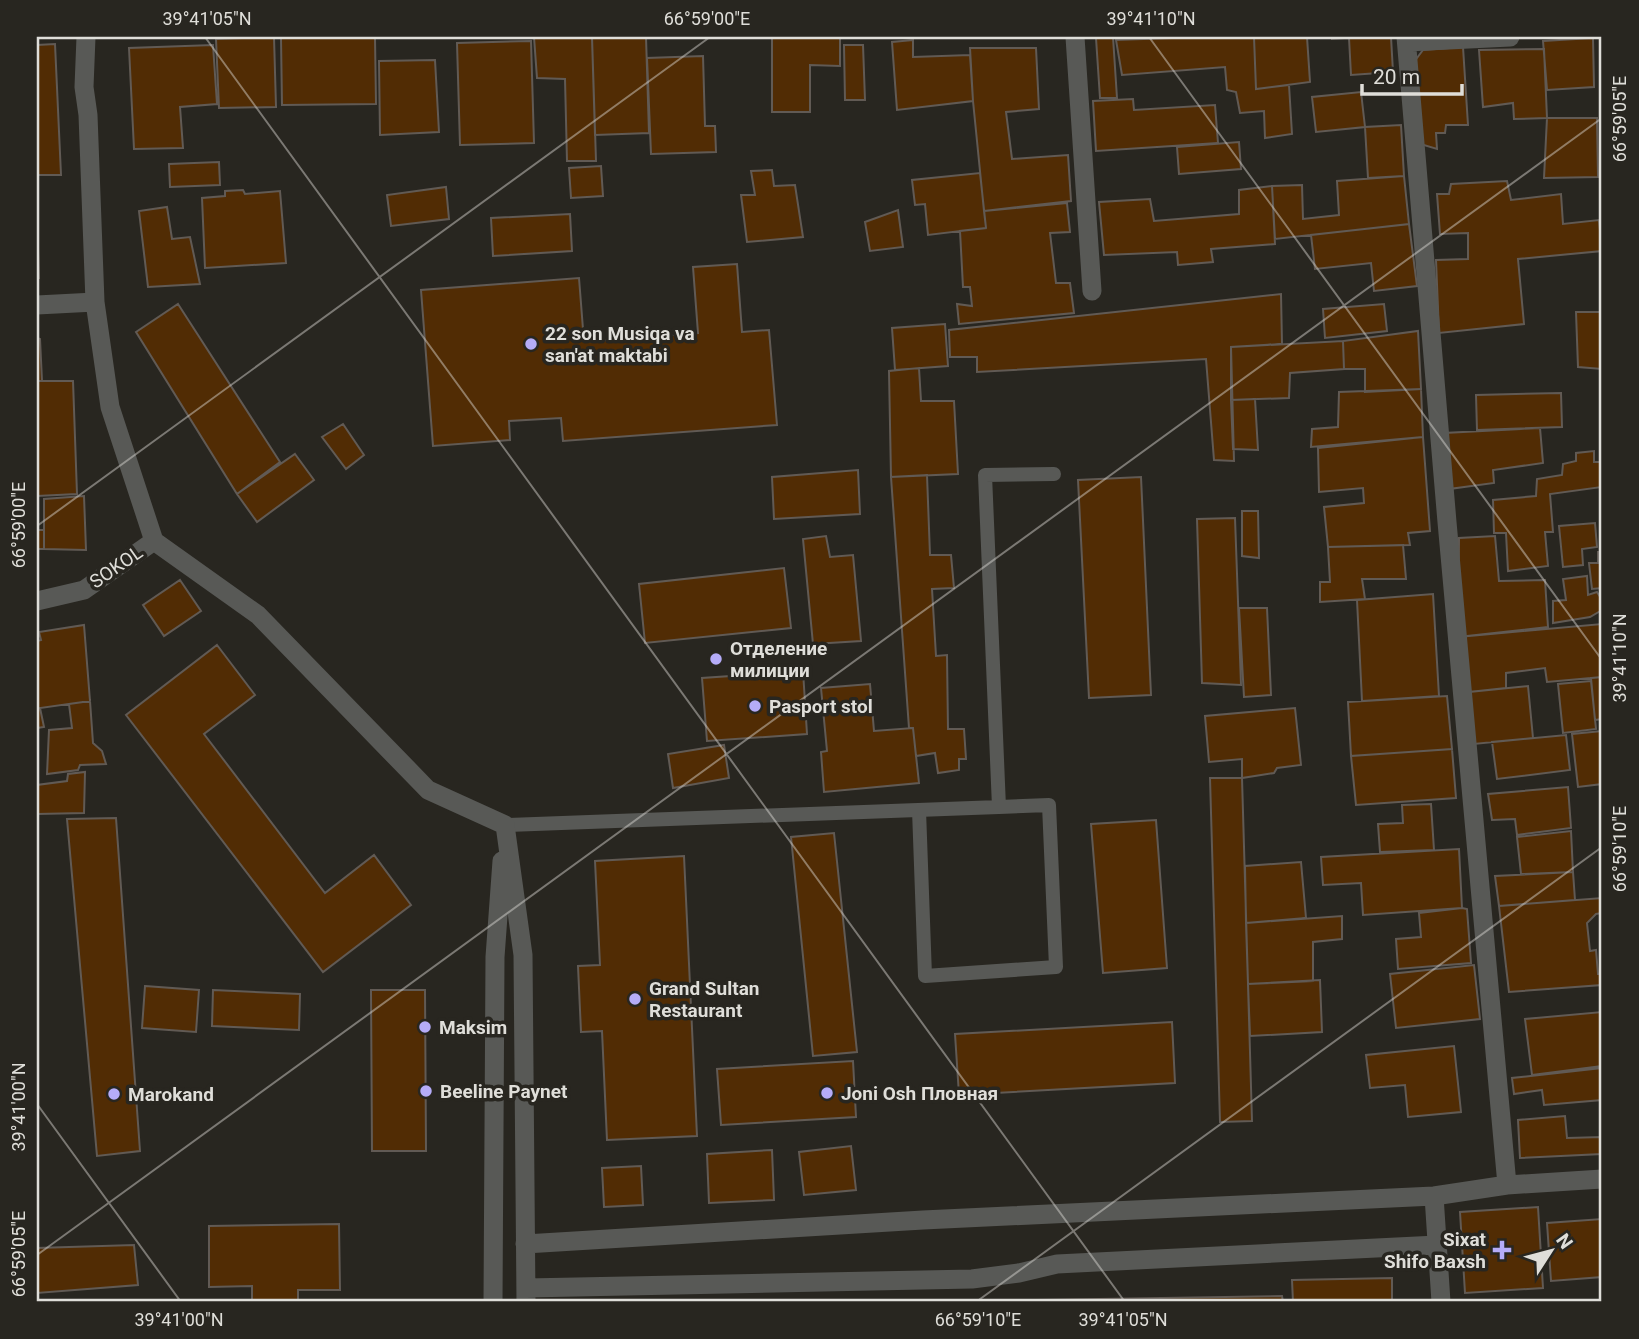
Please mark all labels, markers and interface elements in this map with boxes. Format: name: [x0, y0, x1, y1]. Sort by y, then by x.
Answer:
text: 39°41'05"N: [162, 8, 252, 29]
text: 66°59'00"E: [664, 8, 750, 29]
text: 39°41'10"N: [1106, 8, 1196, 29]
scale bar: [1362, 52, 1462, 96]
text: 20 m: [1373, 65, 1420, 89]
text: 66°59'05"E: [1609, 76, 1630, 162]
place label: 22 son Musiqa va san'at maktabi: [545, 322, 695, 367]
marker: 22 son Musiqa va san'at maktabi: [523, 336, 539, 352]
text: 66°59'00"E: [8, 482, 29, 568]
street label: SOKOL: [85, 541, 147, 593]
text: 39°41'10"N: [1609, 613, 1630, 703]
place label: Отделение милиции: [730, 637, 827, 682]
marker: Отделение милиции: [708, 651, 724, 667]
place label: Pasport stol: [769, 695, 873, 718]
marker: Pasport stol: [747, 698, 763, 714]
text: 66°59'10"E: [1609, 806, 1630, 892]
place label: Grand Sultan Restaurant: [649, 977, 759, 1022]
marker: Grand Sultan Restaurant: [627, 991, 643, 1007]
place label: Maksim: [439, 1016, 507, 1039]
marker: Maksim: [417, 1019, 433, 1035]
text: 39°41'00"N: [8, 1062, 29, 1152]
place label: Beeline Paynet: [440, 1080, 568, 1103]
place label: Joni Osh Пловная: [841, 1082, 998, 1105]
place label: Marokand: [128, 1083, 214, 1106]
marker: Beeline Paynet: [418, 1083, 434, 1099]
marker: Joni Osh Пловная: [819, 1085, 835, 1101]
marker: Marokand: [106, 1086, 122, 1102]
text: 66°59'05"E: [8, 1211, 29, 1297]
north arrow: [1516, 1216, 1586, 1286]
place label: Sixat Shifo Baxsh: [1384, 1228, 1487, 1273]
text: N: [1551, 1229, 1578, 1253]
marker: Sixat Shifo Baxsh: [1492, 1240, 1512, 1260]
text: 39°41'00"N: [134, 1309, 224, 1330]
text: 66°59'10"E: [935, 1309, 1021, 1330]
text: 39°41'05"N: [1078, 1309, 1168, 1330]

